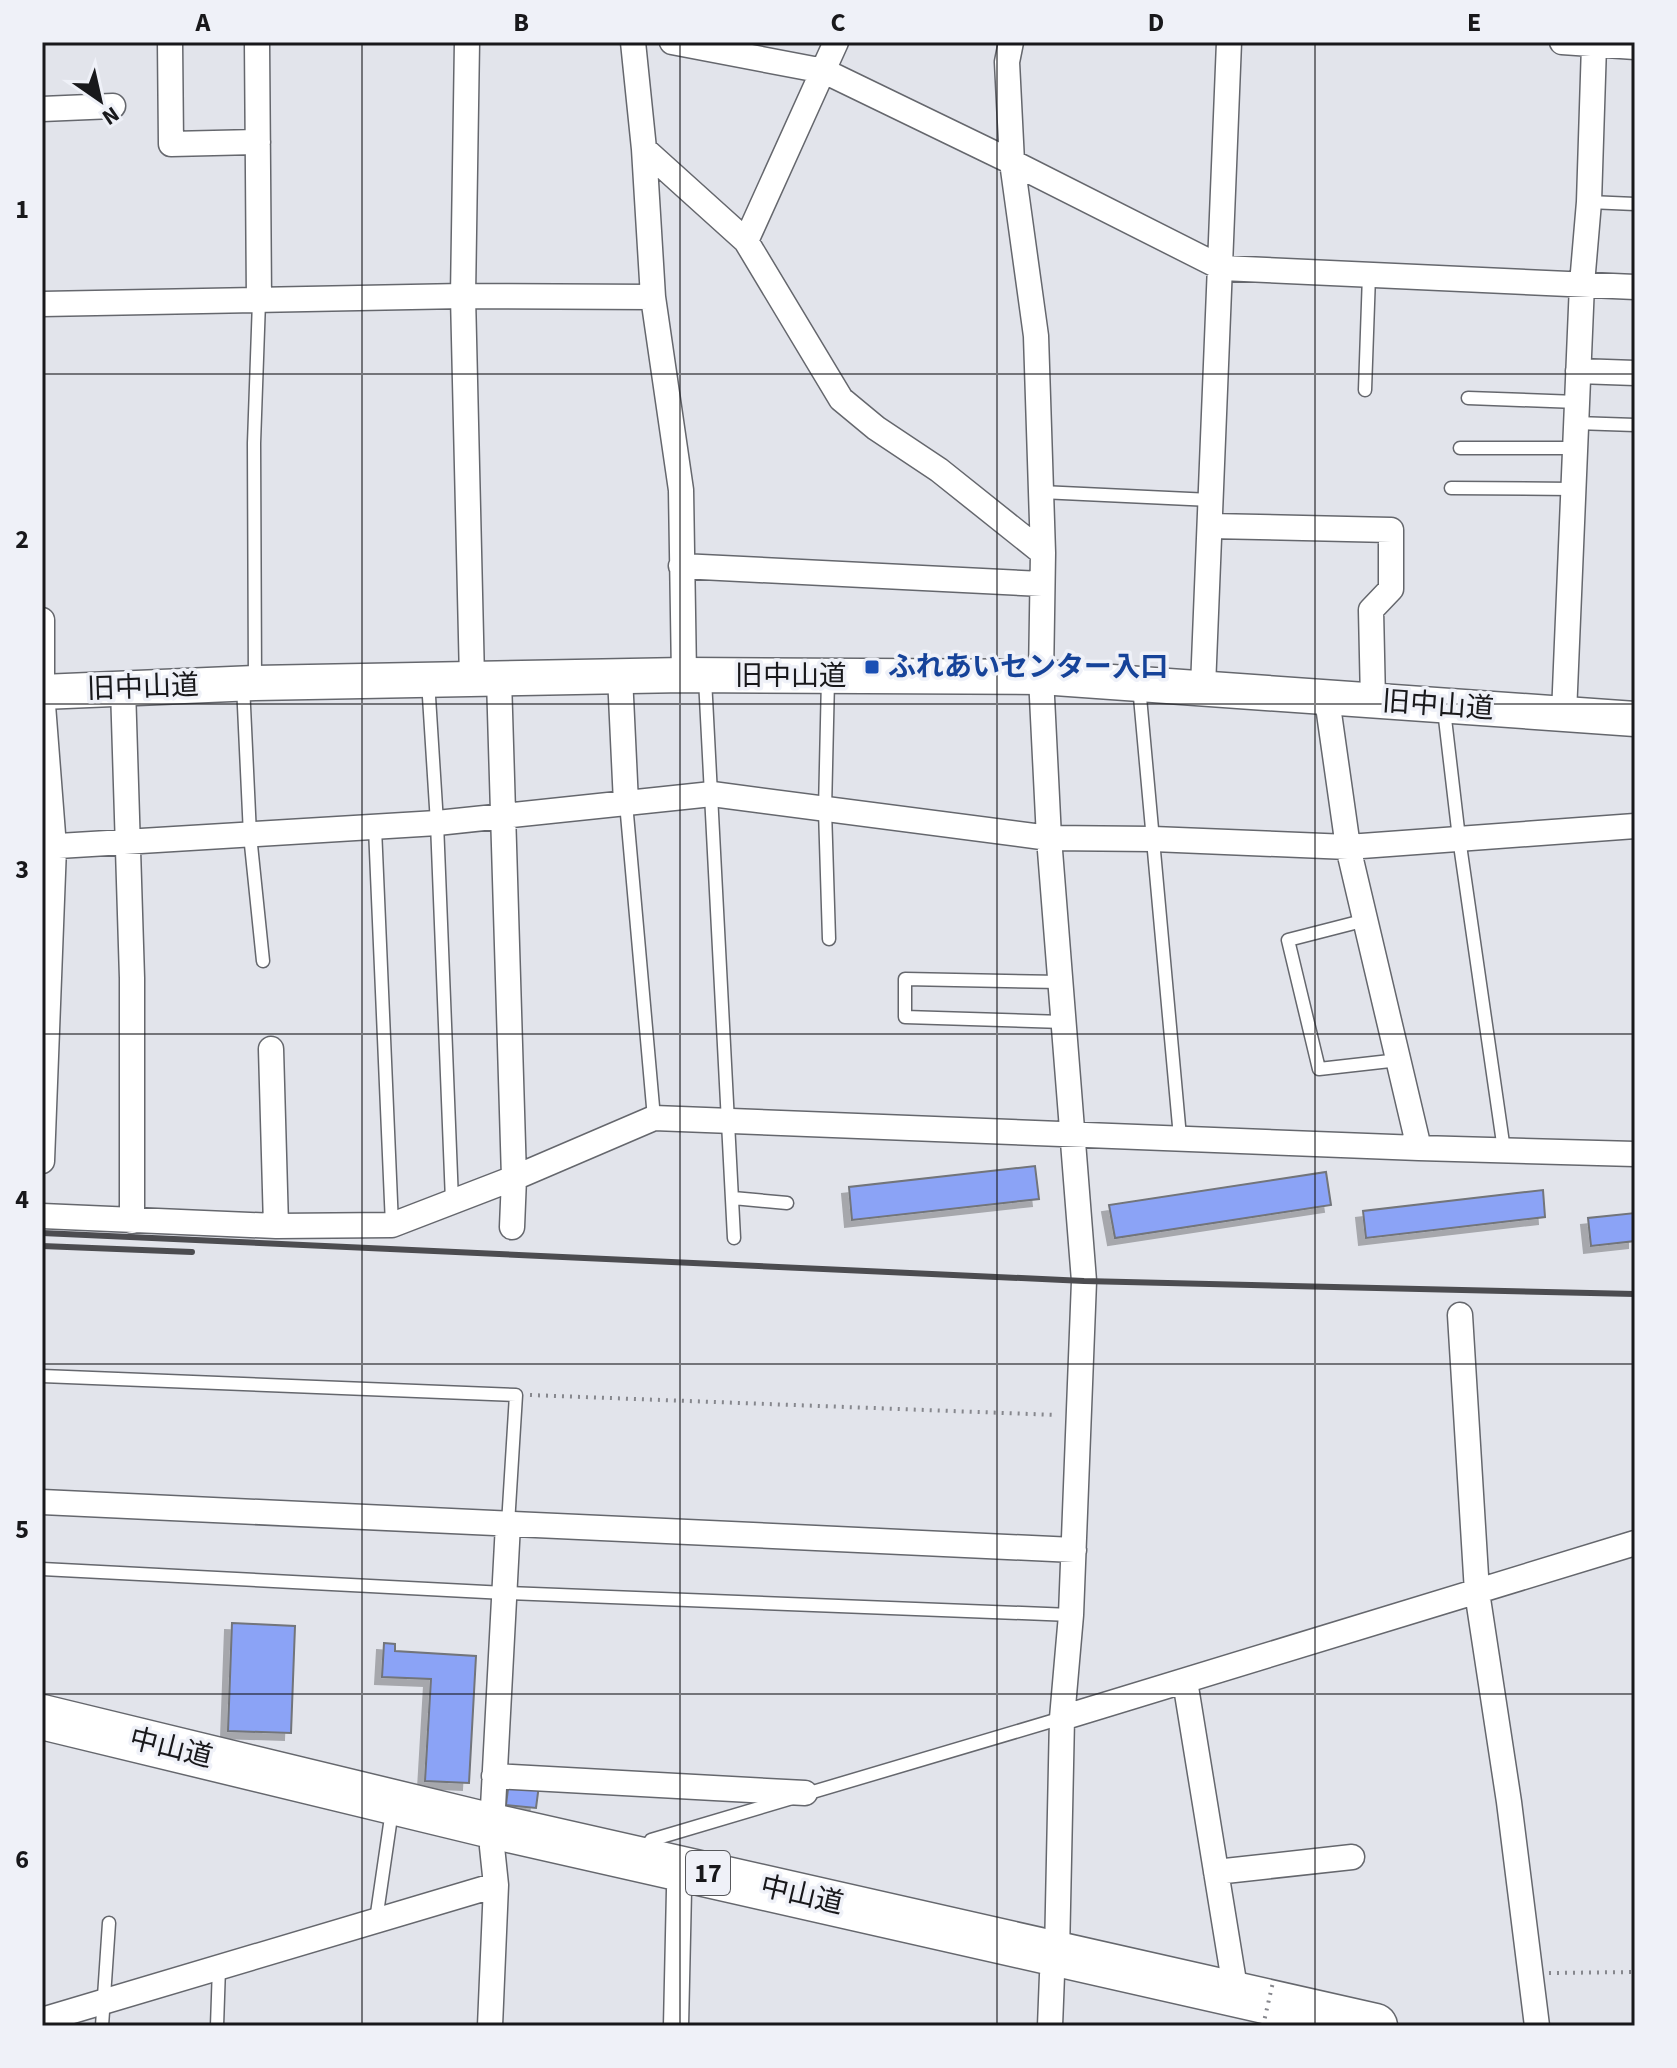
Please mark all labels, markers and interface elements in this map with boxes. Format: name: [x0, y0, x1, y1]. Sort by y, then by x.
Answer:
text: A: [195, 4, 212, 41]
text: B: [513, 4, 529, 41]
text: C: [830, 4, 846, 41]
text: D: [1148, 4, 1164, 41]
text: E: [1467, 4, 1481, 41]
north arrow: [60, 60, 140, 140]
text: N: [96, 98, 126, 133]
text: 1: [15, 191, 29, 228]
text: 2: [15, 521, 29, 558]
place label: ふれあいセンター入口: [888, 647, 1168, 687]
street label: 旧中山道: [735, 656, 847, 696]
marker: ふれあいセンター入口: [863, 658, 881, 676]
street label: 旧中山道: [86, 665, 200, 709]
street label: 旧中山道: [1381, 681, 1495, 729]
text: 3: [15, 851, 29, 888]
text: 4: [15, 1181, 29, 1218]
text: 5: [15, 1511, 29, 1548]
street label: 中山道: [125, 1718, 217, 1778]
text: 6: [15, 1841, 29, 1878]
road number: 17: [686, 1851, 730, 1895]
street label: 中山道: [757, 1866, 847, 1924]

